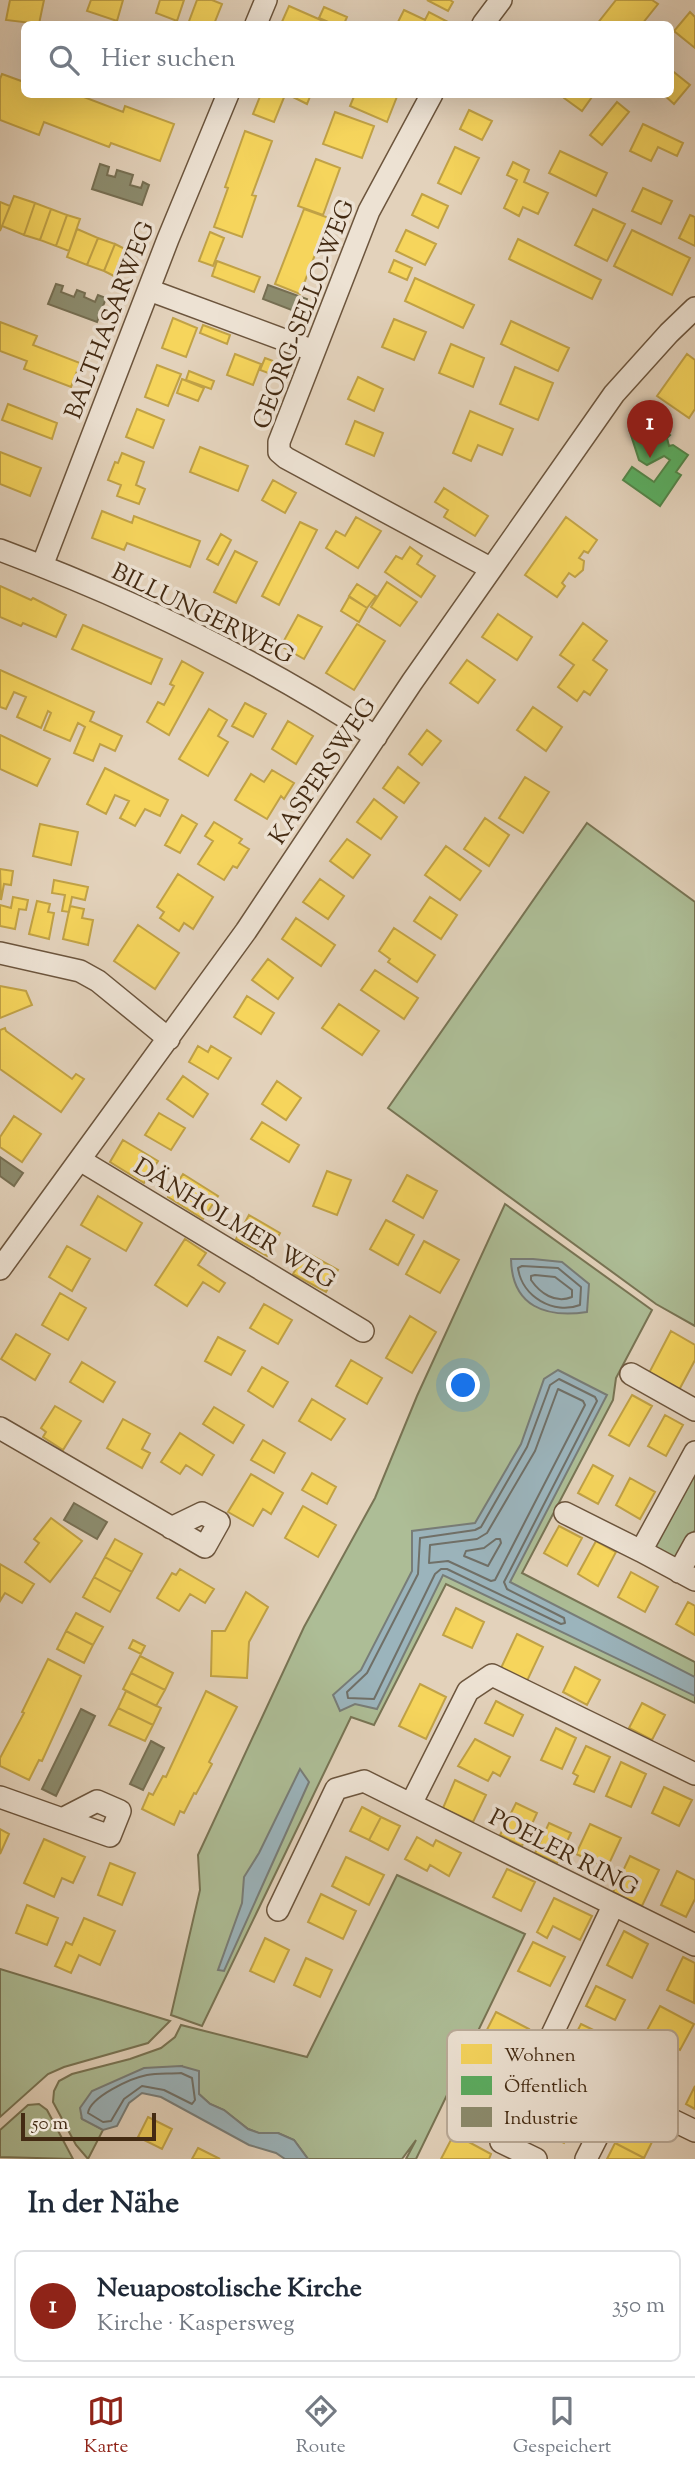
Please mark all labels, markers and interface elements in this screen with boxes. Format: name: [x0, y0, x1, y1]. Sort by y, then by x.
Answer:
search box: [21, 21, 674, 98]
icon: search: [45, 41, 83, 79]
text: Hier suchen: [101, 41, 236, 78]
street label: GEORG-SELLO-WEG: [245, 195, 364, 434]
street label: BALTHASARWEG: [57, 217, 164, 425]
pin: 1: [627, 400, 673, 458]
street label: BILLUNGERWEG: [105, 556, 299, 674]
street label: KASPERSWEG: [262, 692, 385, 852]
street label: DÄNHOLMER WEG: [127, 1151, 341, 1299]
your location: [446, 1368, 480, 1402]
street label: POELER RING: [482, 1801, 644, 1906]
legend: [447, 2030, 678, 2142]
text: Wohnen: [504, 2043, 576, 2070]
text: Öffentlich: [504, 2074, 588, 2101]
text: Industrie: [504, 2106, 578, 2133]
scale bar: [21, 2110, 156, 2142]
text: 50 m: [32, 2111, 68, 2138]
text: In der Nähe: [28, 2183, 179, 2226]
text: Neuapostolische Kirche: [97, 2271, 362, 2308]
text: 1: [49, 2290, 57, 2323]
text: 350 m: [612, 2290, 665, 2323]
text: Kirche · Kaspersweg: [97, 2308, 294, 2341]
tab: Karte: [84, 2392, 128, 2461]
tab: Route: [296, 2392, 346, 2461]
tab: Gespeichert: [513, 2392, 611, 2461]

